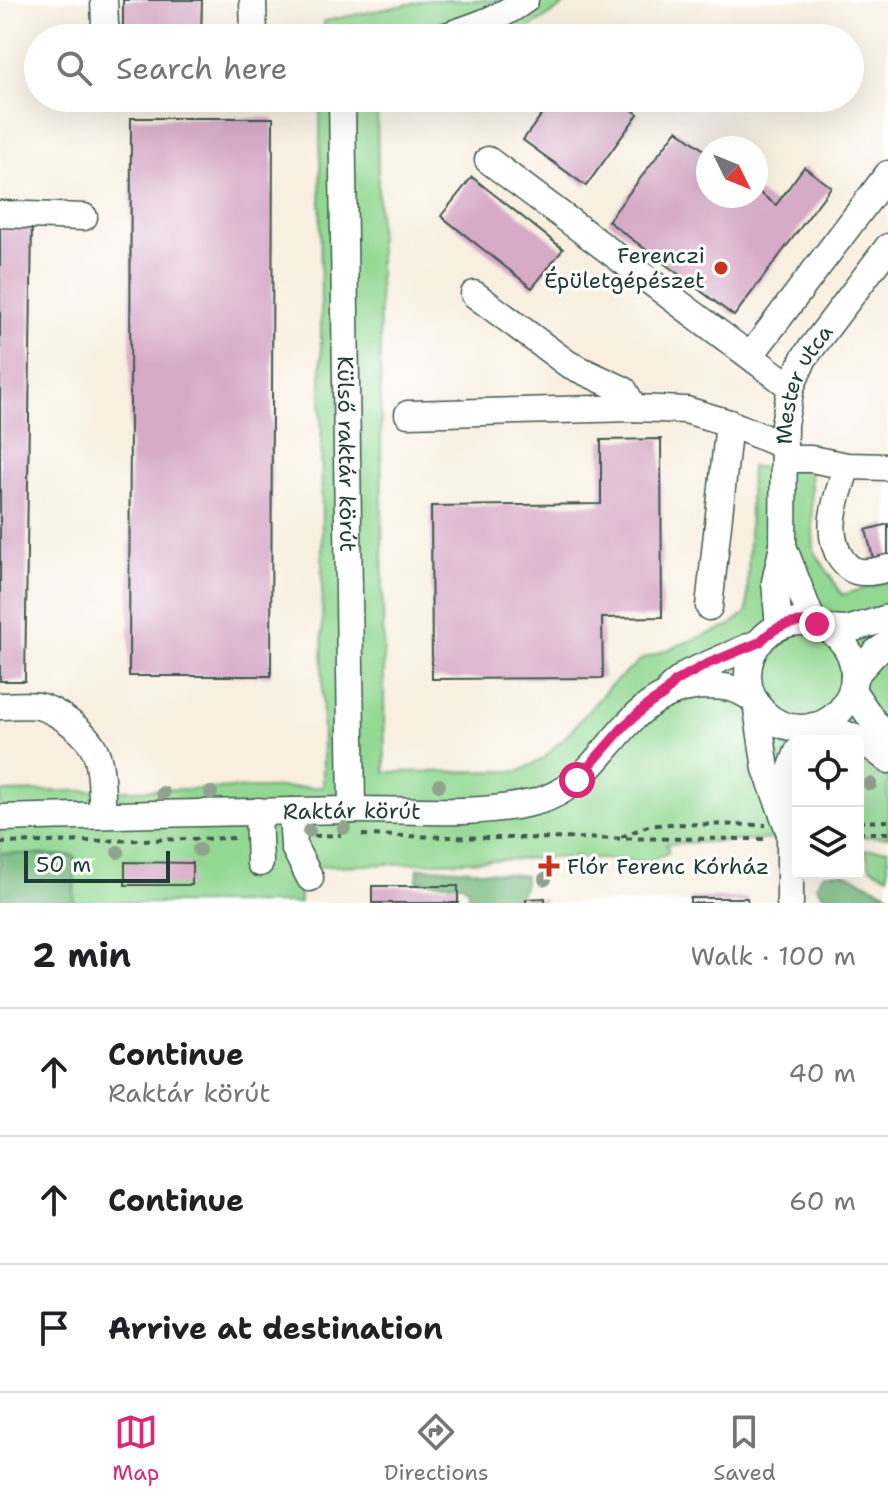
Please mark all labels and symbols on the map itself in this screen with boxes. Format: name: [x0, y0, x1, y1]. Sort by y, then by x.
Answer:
north arrow: [696, 136, 768, 208]
place label: Ferenczi Épületgépészet: [544, 241, 705, 295]
marker: Ferenczi Épületgépészet: [712, 259, 730, 277]
street label: Mester utca: [769, 318, 839, 444]
street label: Külső raktár körút: [331, 356, 363, 552]
route end: [799, 606, 835, 642]
route start: [559, 762, 595, 798]
street label: Raktár körút: [283, 795, 421, 826]
scale bar: [24, 847, 170, 883]
place label: Flór Ferenc Kórház: [567, 852, 769, 881]
marker: Flór Ferenc Kórház: [538, 855, 560, 877]

